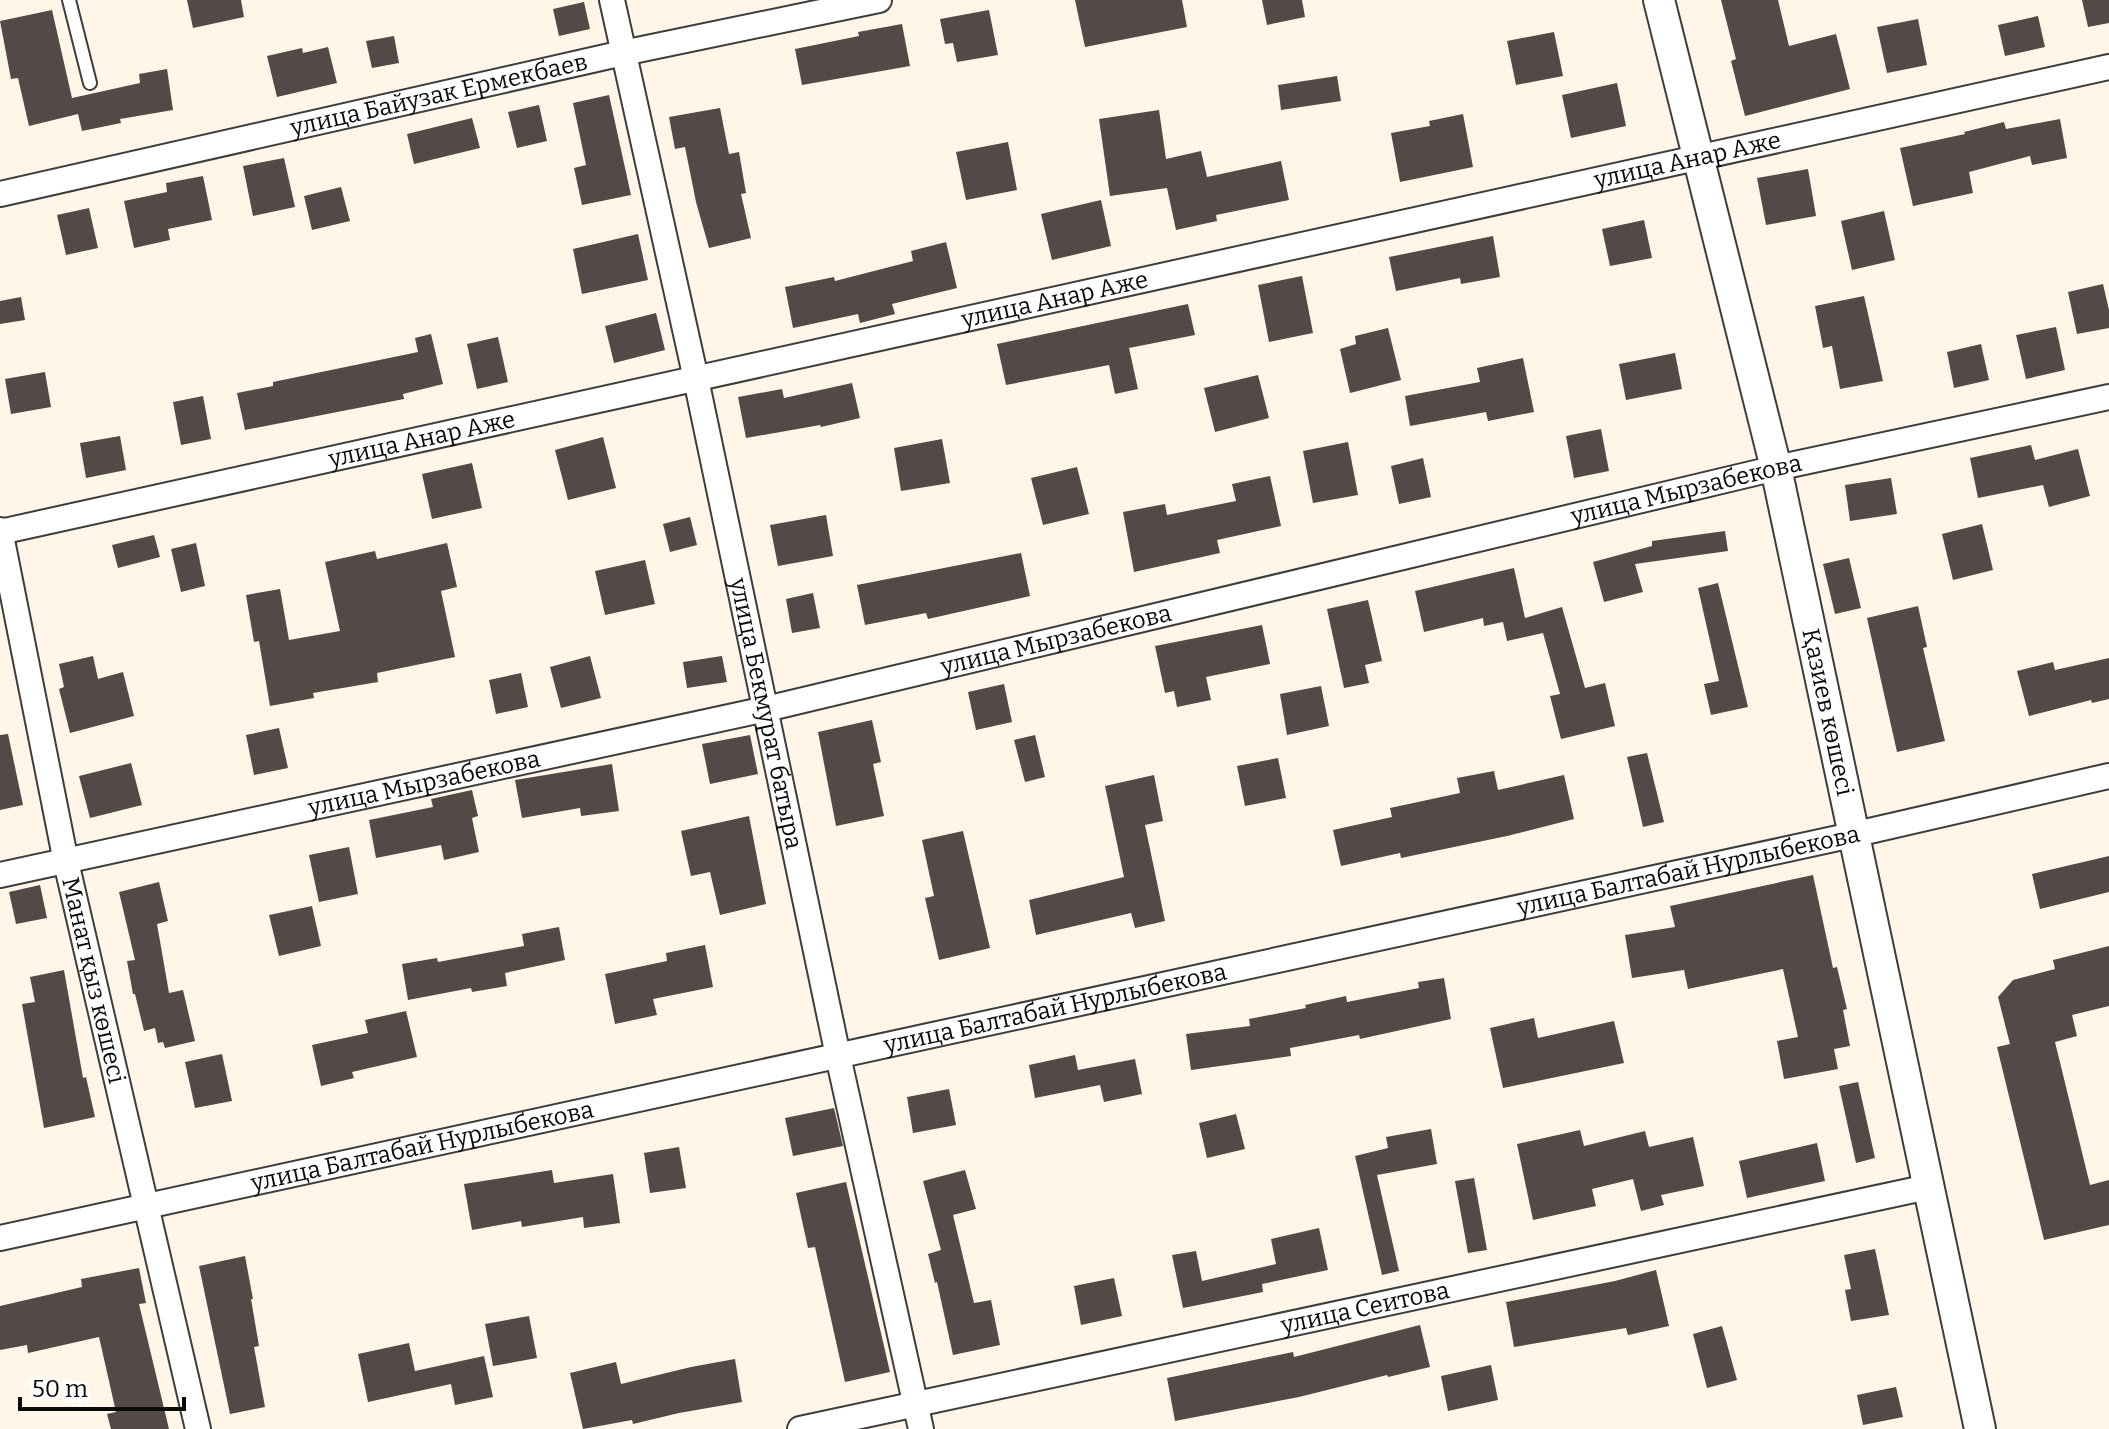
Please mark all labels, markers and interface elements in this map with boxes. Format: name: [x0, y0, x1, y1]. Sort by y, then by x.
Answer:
street label: улица Байузак Ермекбаев: [287, 48, 590, 142]
street label: улица Анар Аже: [1591, 126, 1783, 194]
street label: улица Анар Аже: [958, 265, 1151, 334]
street label: улица Анар Аже: [325, 405, 518, 473]
street label: улица Мырзабекова: [1567, 449, 1804, 531]
street label: улица Бекмурат батыра: [724, 574, 808, 852]
street label: улица Мырзабекова: [937, 599, 1174, 681]
street label: Қазиев көшесі: [1796, 626, 1859, 798]
street label: улица Мырзабекова: [305, 744, 543, 822]
street label: улица Балтабай Нурлыбекова: [1514, 820, 1863, 922]
street label: Манат қыз көшесі: [56, 875, 131, 1086]
street label: улица Балтабай Нурлыбекова: [880, 957, 1229, 1059]
street label: улица Балтабай Нурлыбекова: [247, 1095, 596, 1197]
street label: улица Сеитова: [1277, 1276, 1452, 1340]
scale bar: [20, 1361, 184, 1411]
text: 50 m: [32, 1375, 88, 1403]

